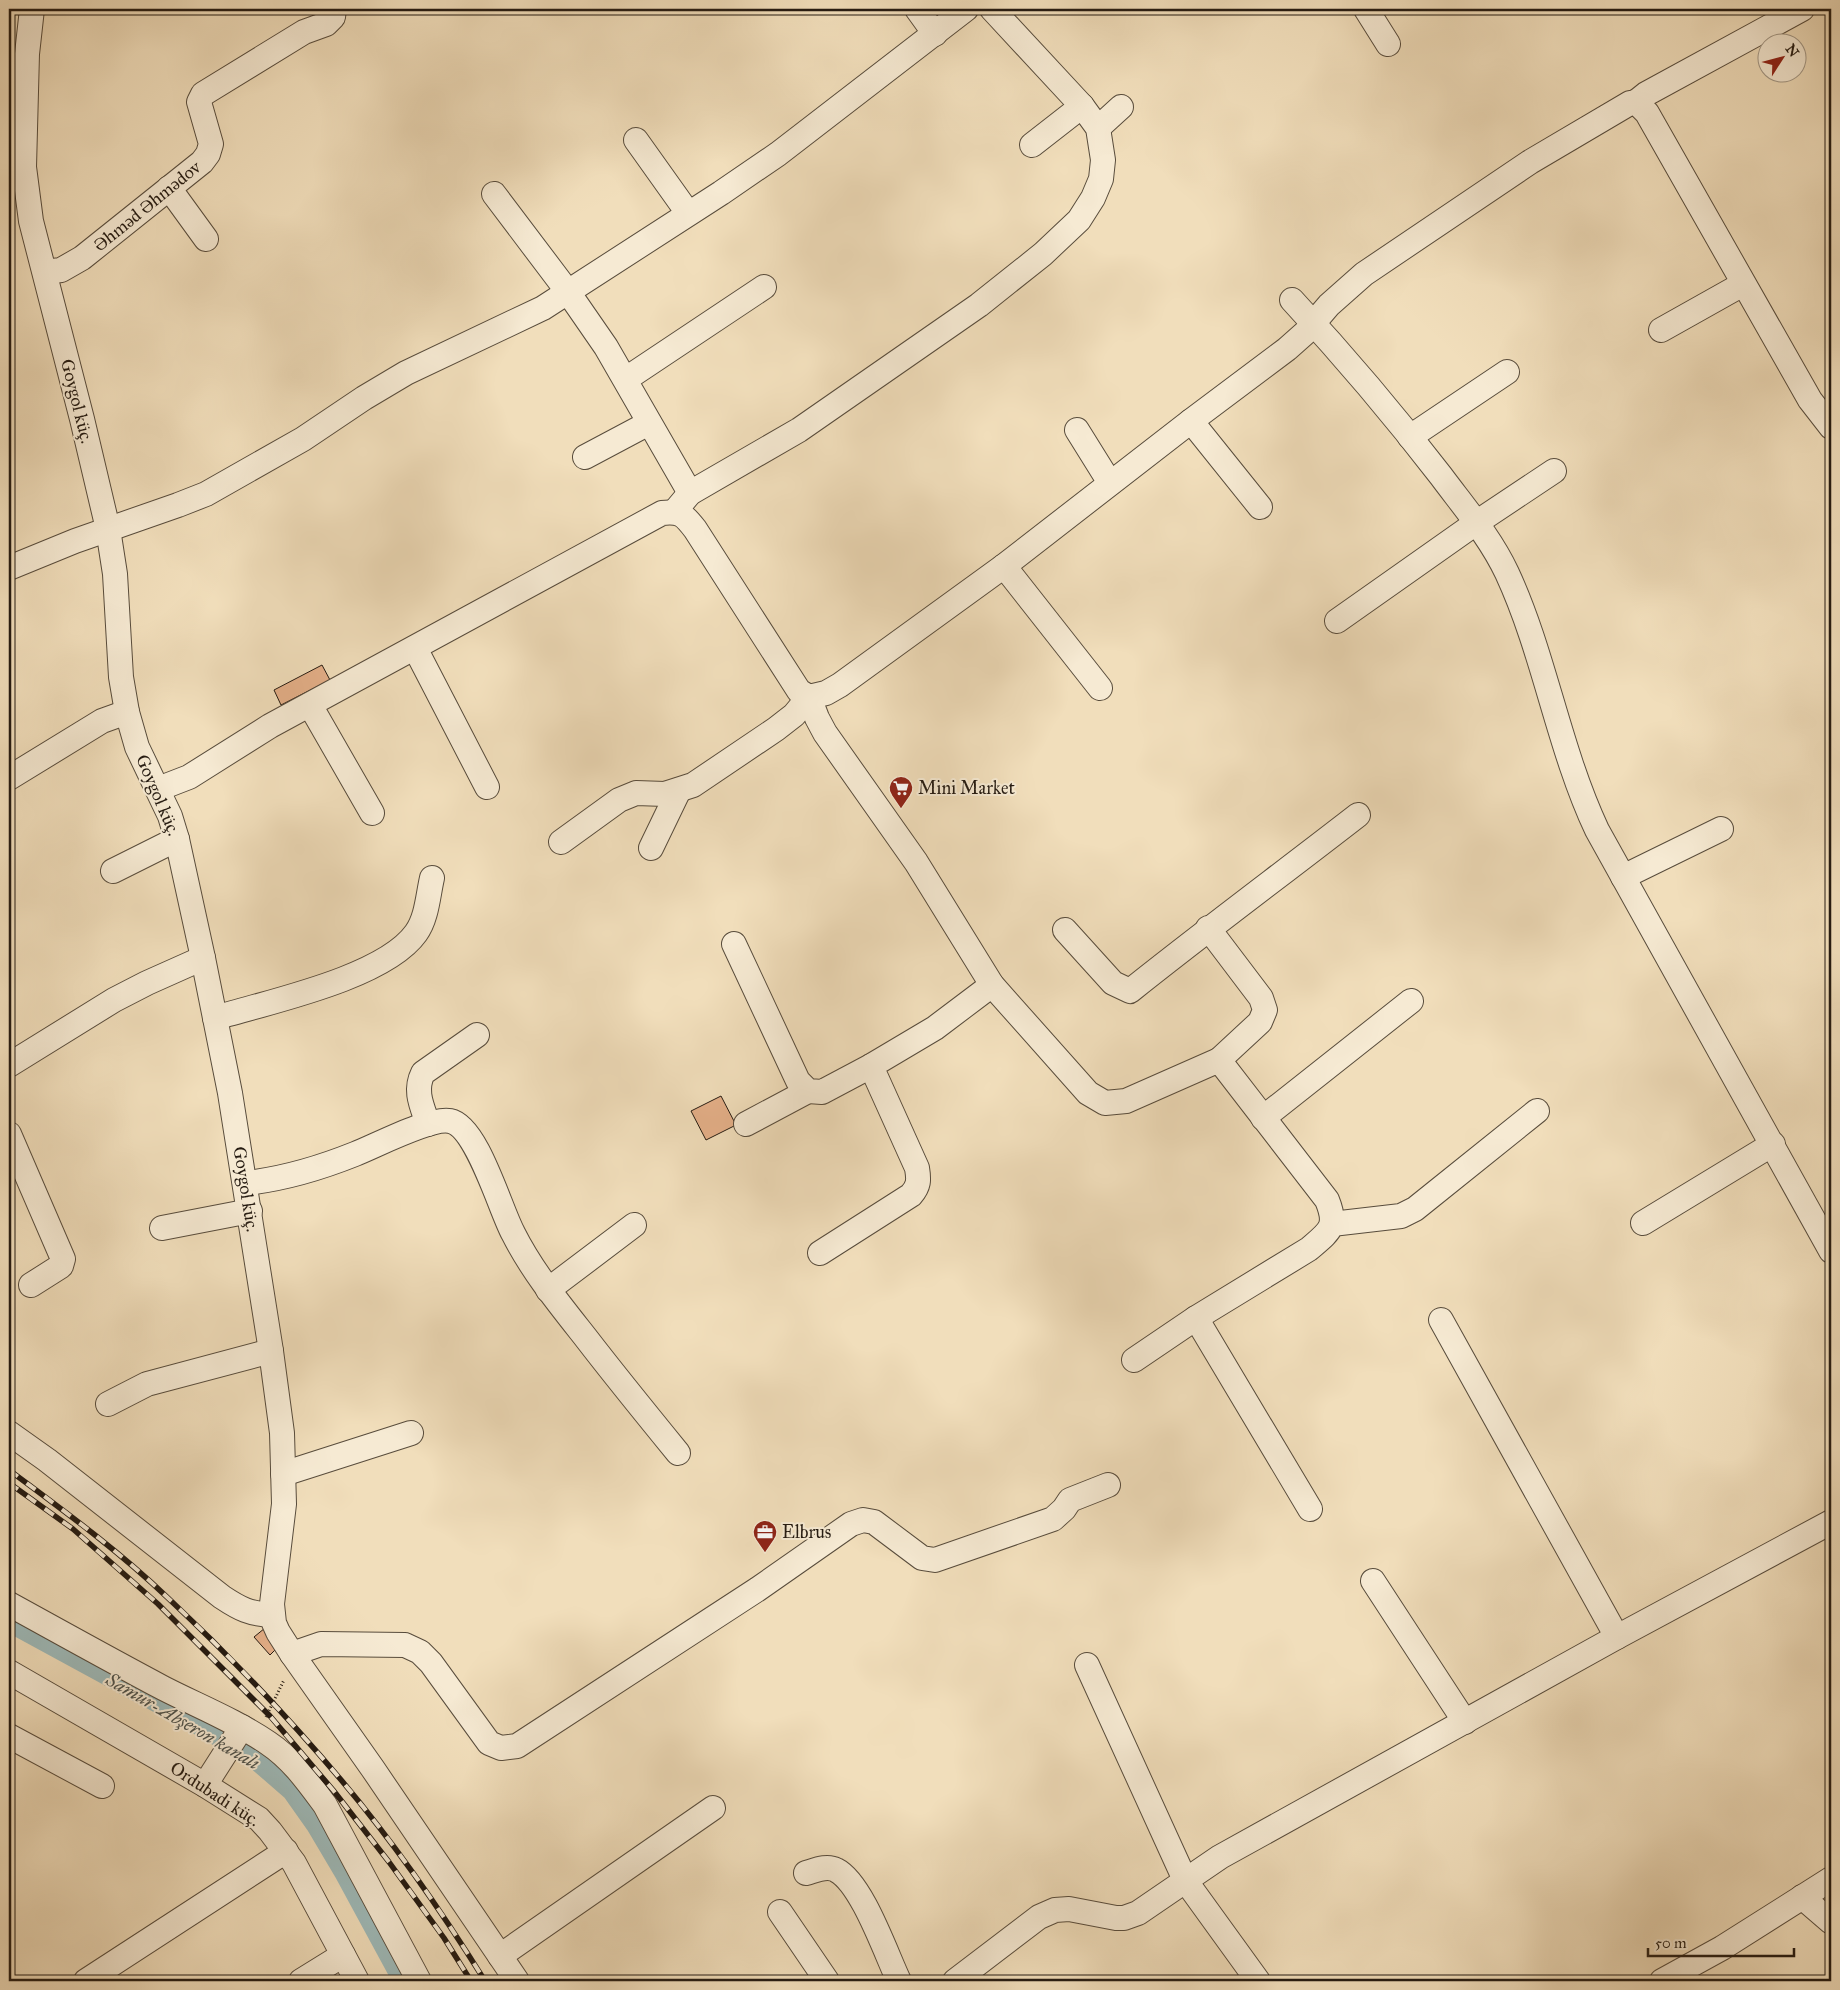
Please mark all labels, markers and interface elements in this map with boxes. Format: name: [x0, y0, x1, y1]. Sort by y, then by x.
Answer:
north arrow: [1758, 32, 1808, 82]
text: N: [1782, 41, 1803, 61]
street label: Əhməd Əhmədov: [89, 155, 206, 256]
street label: Goygol küç.: [55, 357, 98, 446]
street label: Goygol küç.: [130, 751, 185, 839]
supermarket icon: Mini Market: [888, 775, 914, 809]
place label: Mini Market: [918, 777, 1016, 799]
street label: Goygol küç.: [227, 1145, 264, 1233]
office icon: Elbrus: [752, 1519, 778, 1553]
place label: Elbrus: [782, 1521, 831, 1543]
water label: Samur-Abşeron kanalı: [101, 1667, 264, 1775]
street label: Ordubadi küç.: [166, 1757, 264, 1831]
scale bar: [1648, 1925, 1794, 1957]
text: 50 m: [1655, 1934, 1687, 1952]

